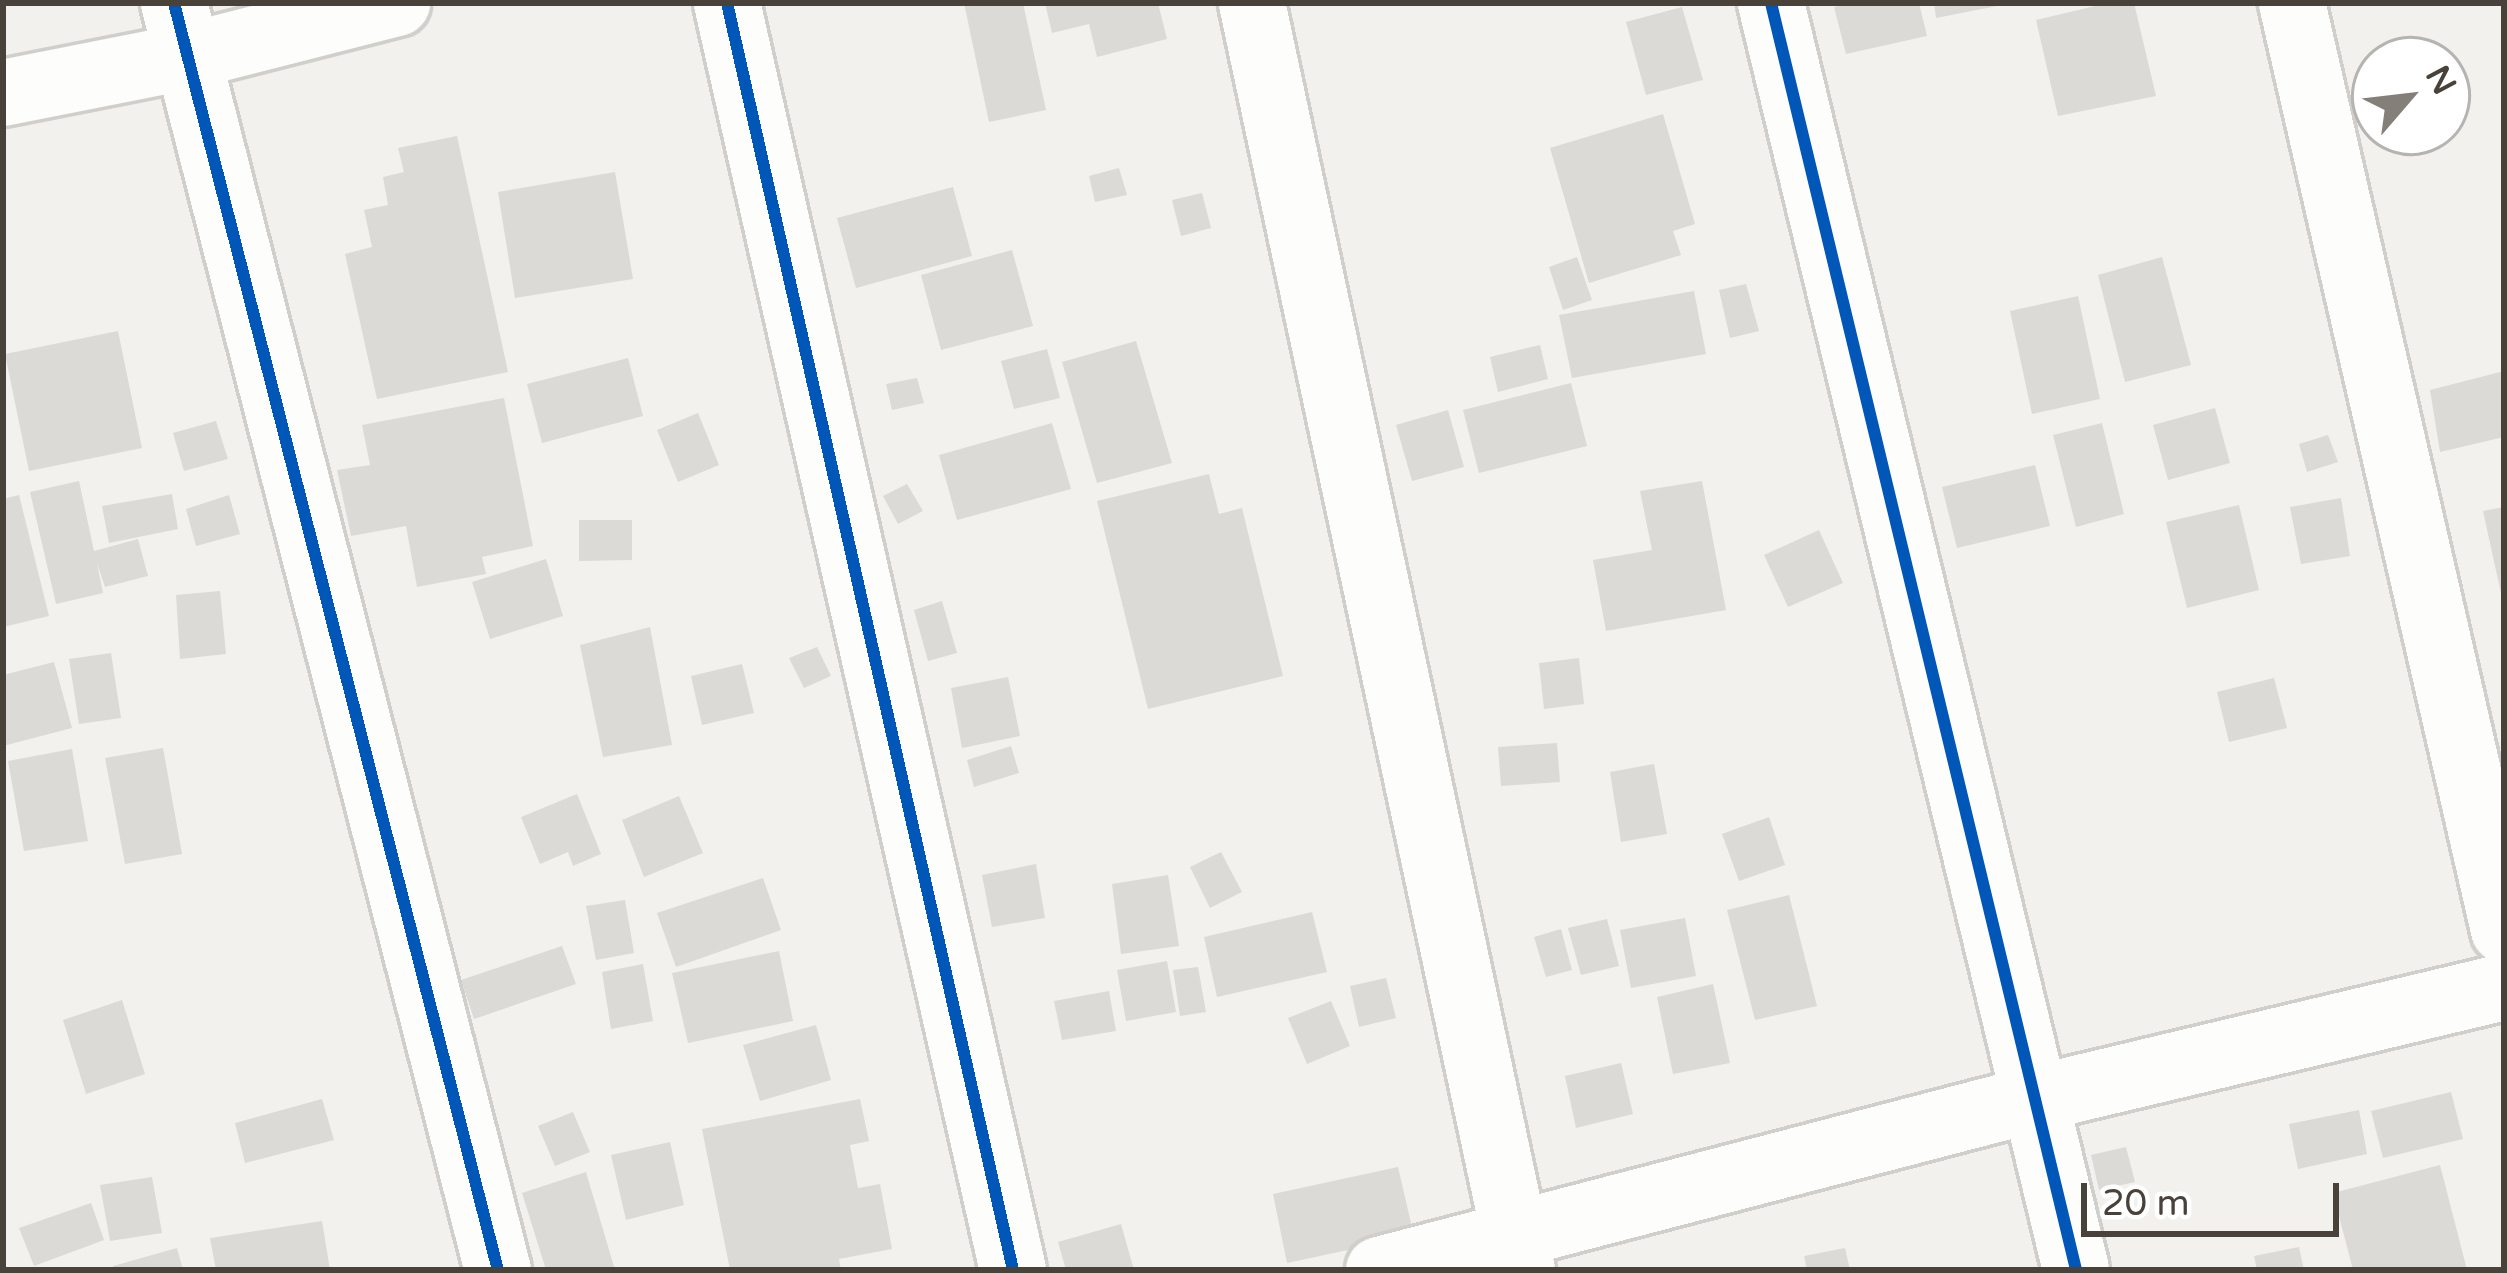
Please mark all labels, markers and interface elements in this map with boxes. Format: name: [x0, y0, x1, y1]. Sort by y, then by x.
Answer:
north arrow: [2351, 36, 2471, 156]
text: N: [2417, 59, 2464, 101]
scale bar: [2087, 1159, 2345, 1233]
text: 20 m: [2102, 1182, 2190, 1225]

